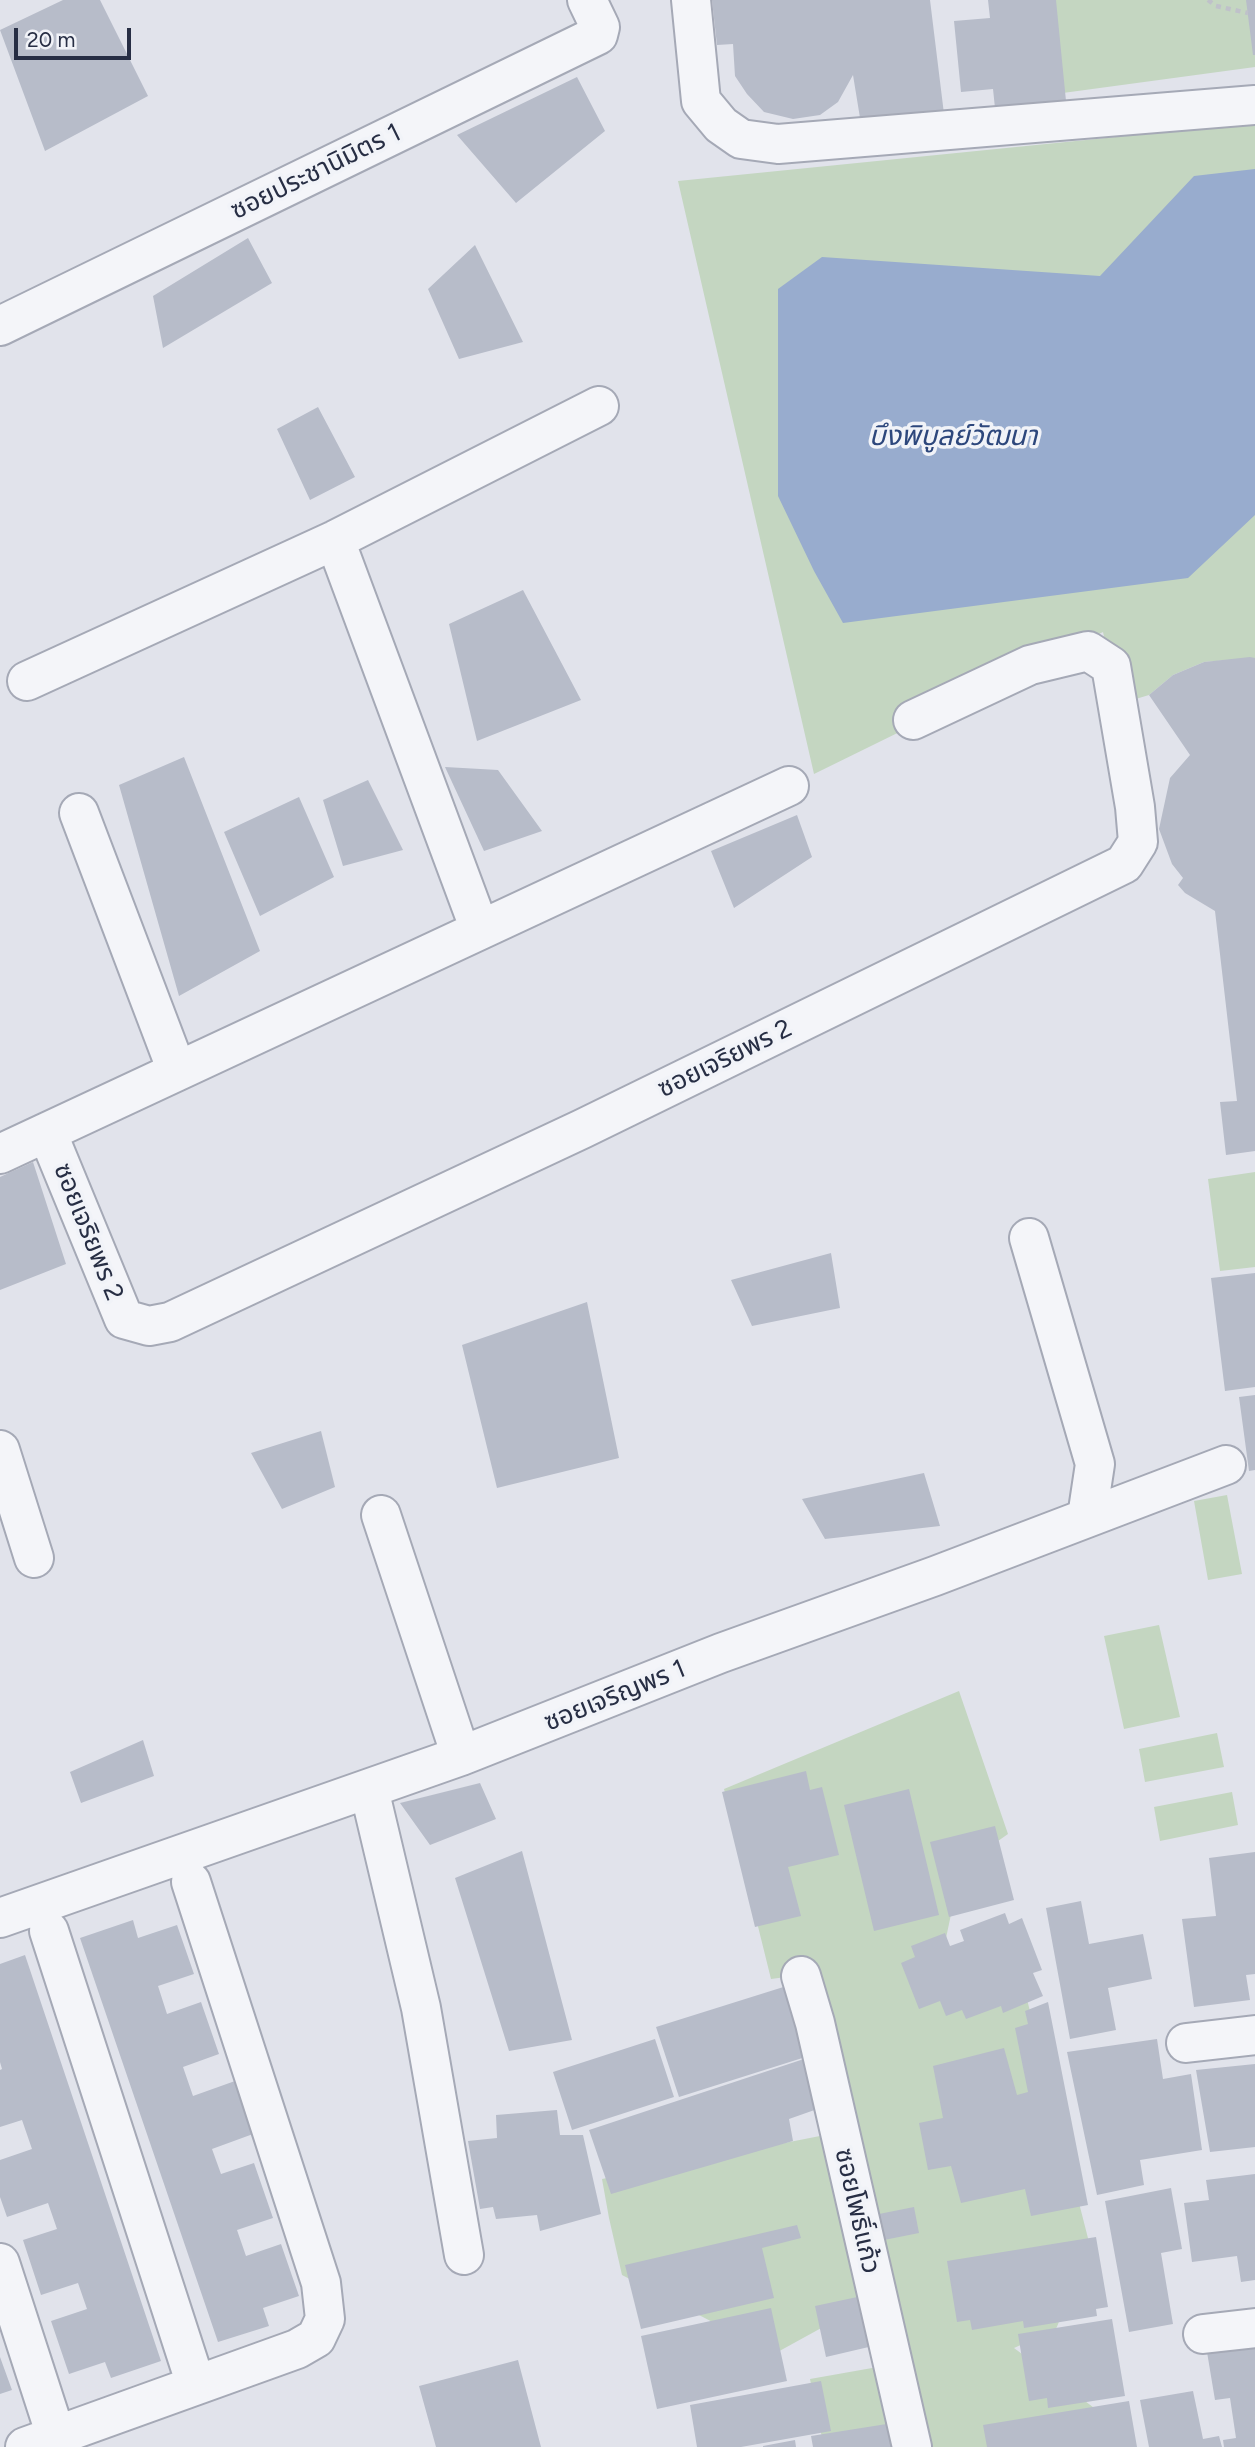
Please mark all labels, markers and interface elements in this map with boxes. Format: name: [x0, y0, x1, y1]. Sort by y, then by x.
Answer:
scale bar: [18, 14, 135, 58]
text: 20 m: [27, 27, 75, 52]
street label: ซอยประชานิมิตร 1: [226, 117, 406, 227]
water label: บึงพิบูลย์วัฒนา: [869, 420, 1037, 454]
street label: ซอยเจริยพร 2: [653, 1013, 797, 1105]
street label: ซอยเจริยพร 2: [46, 1159, 130, 1305]
street label: ซอยเจริญพร 1: [540, 1653, 690, 1739]
street label: ซอยโพธิ์แก้ว: [827, 2145, 887, 2277]

